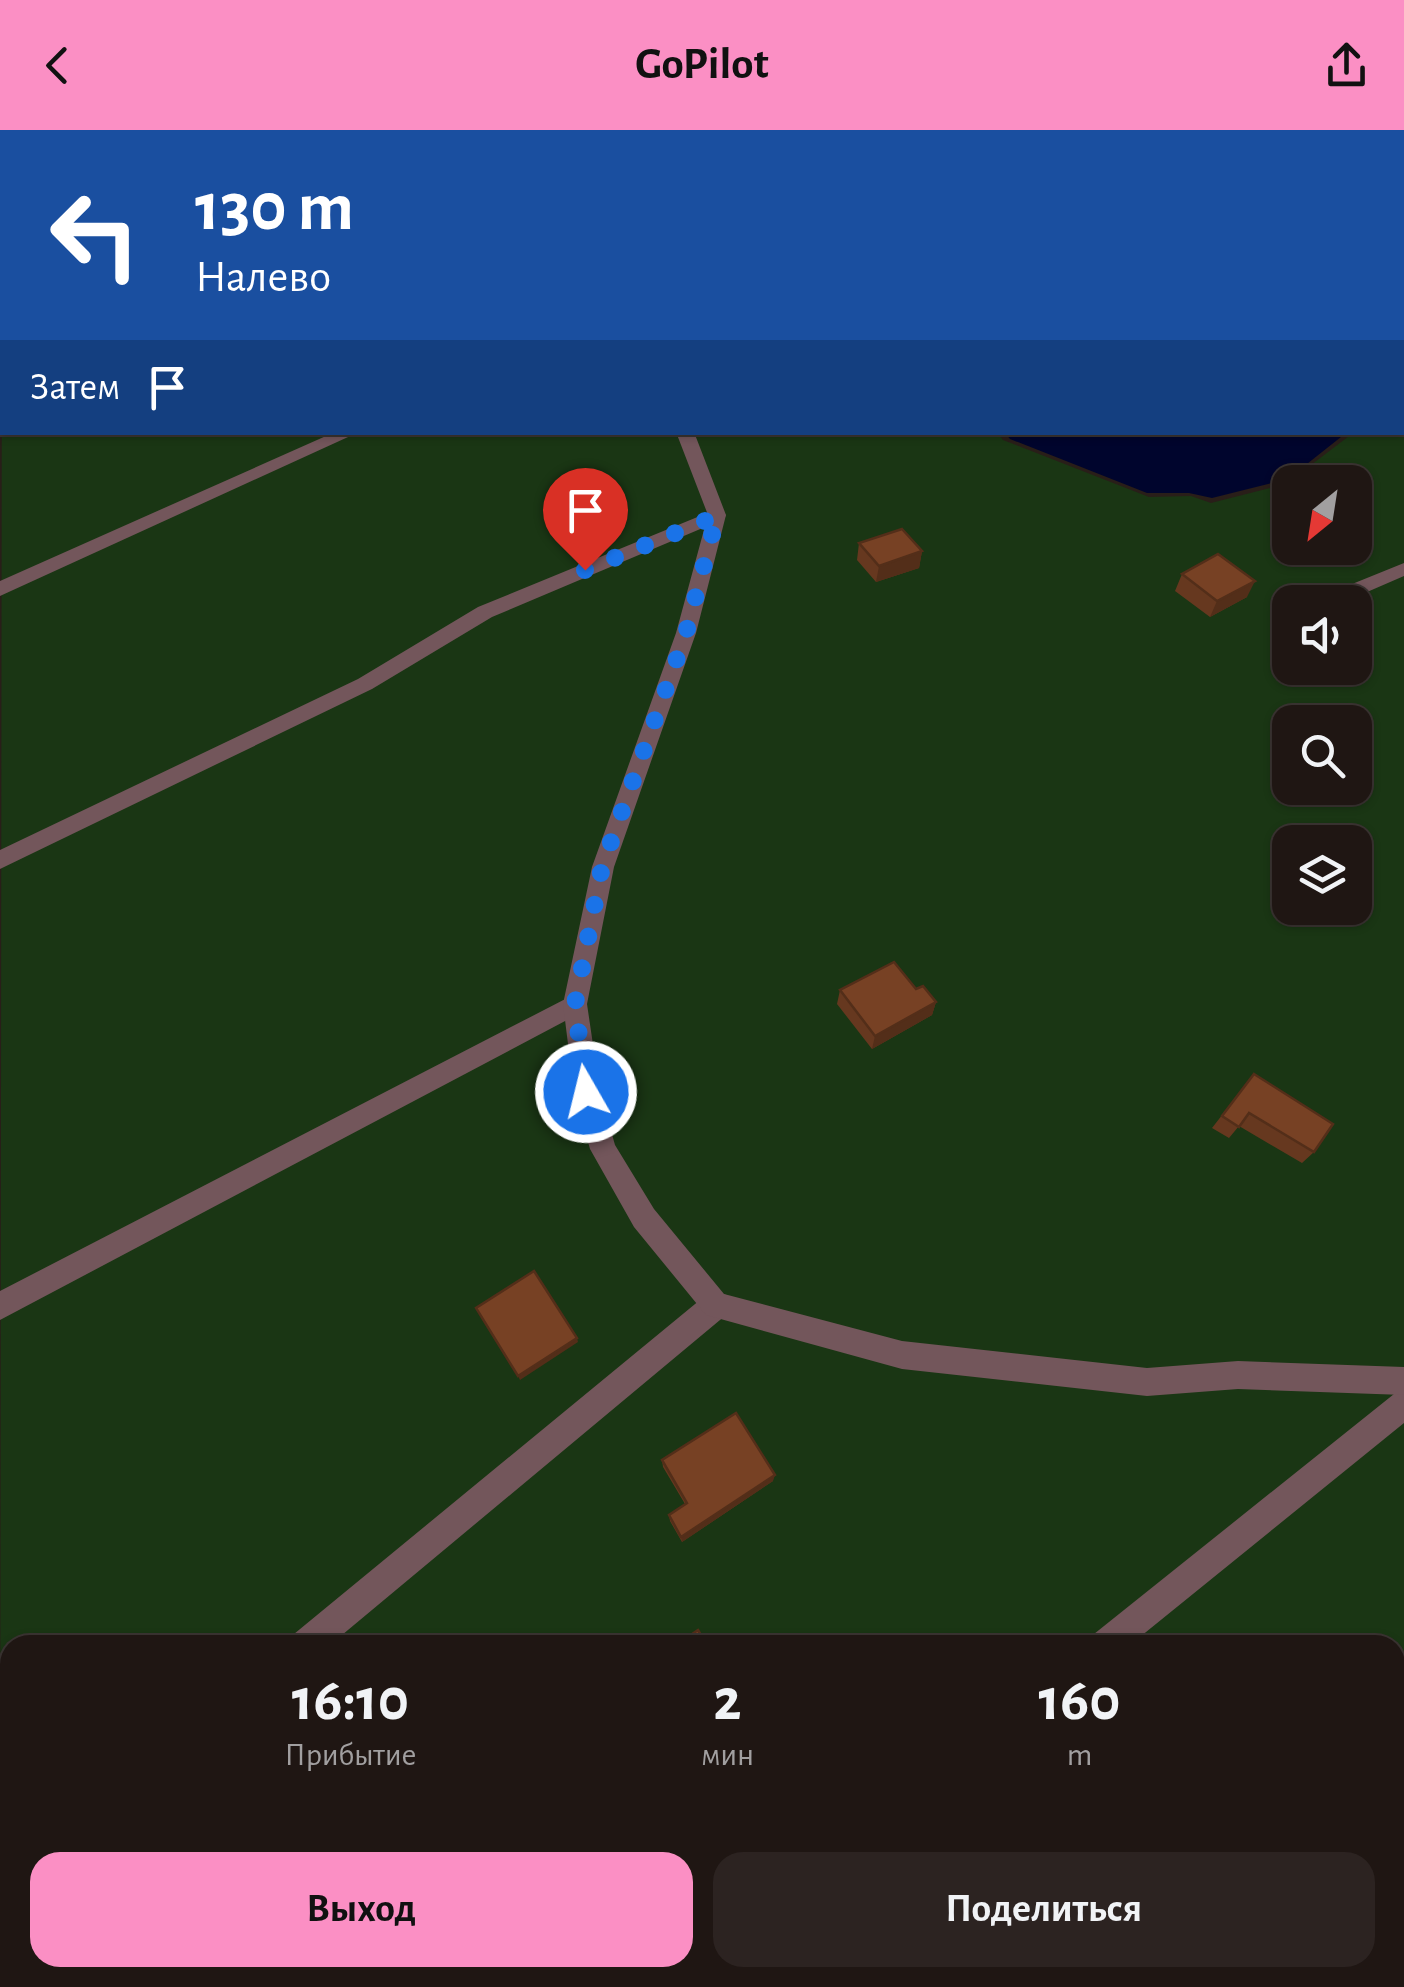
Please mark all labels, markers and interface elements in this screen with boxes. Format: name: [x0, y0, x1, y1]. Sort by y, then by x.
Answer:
icon: back: [30, 38, 85, 93]
icon: share: [1319, 38, 1374, 93]
text: GoPilot: [635, 42, 769, 87]
icon: left: [30, 170, 160, 300]
text: 130 m: [195, 173, 354, 243]
text: Налево: [195, 255, 331, 300]
icon: arrive: [140, 360, 195, 415]
text: Затем: [30, 369, 120, 407]
north arrow: [1272, 465, 1372, 565]
map controls: [1272, 465, 1372, 925]
pin: [543, 468, 628, 571]
icon: arrive: [558, 483, 613, 538]
button: sound: [1272, 585, 1372, 685]
button: search: [1272, 705, 1372, 805]
button: layers: [1272, 825, 1372, 925]
position arrow: [534, 1040, 638, 1144]
text: 16:10: [292, 1671, 409, 1731]
text: 2: [713, 1671, 742, 1731]
text: 160: [1039, 1671, 1120, 1731]
text: Прибытие: [285, 1739, 416, 1771]
text: мин: [701, 1739, 754, 1771]
text: m: [1067, 1739, 1092, 1771]
button: Выход: [30, 1852, 693, 1967]
button: Поделиться: [713, 1852, 1375, 1967]

